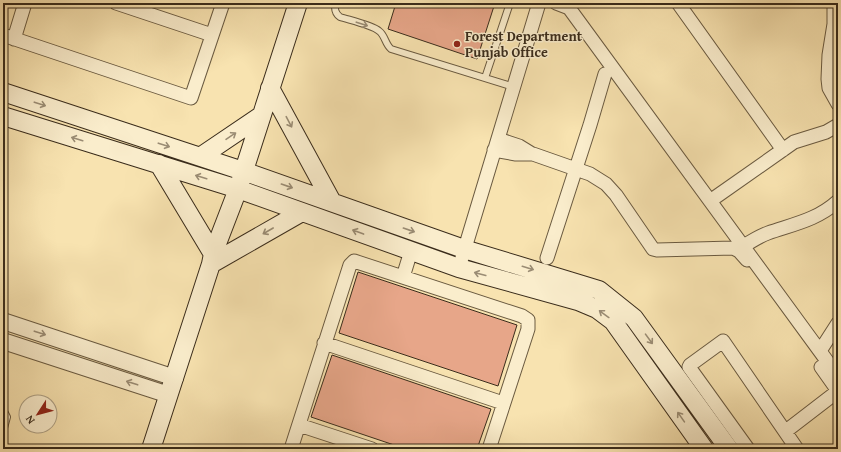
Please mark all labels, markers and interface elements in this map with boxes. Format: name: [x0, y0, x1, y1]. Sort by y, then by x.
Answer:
one-way arrow: [355, 21, 368, 28]
place label: Forest Department Punjab Office: [465, 26, 583, 62]
marker: Forest Department Punjab Office: [452, 39, 462, 49]
one-way arrow: [33, 101, 46, 108]
one-way arrow: [286, 116, 293, 128]
one-way arrow: [225, 132, 236, 140]
one-way arrow: [71, 135, 84, 142]
one-way arrow: [157, 142, 170, 149]
one-way arrow: [195, 173, 208, 180]
one-way arrow: [280, 183, 292, 191]
one-way arrow: [403, 226, 415, 234]
one-way arrow: [352, 227, 364, 235]
one-way arrow: [262, 228, 274, 236]
one-way arrow: [522, 265, 535, 272]
one-way arrow: [474, 270, 487, 277]
one-way arrow: [598, 310, 609, 318]
one-way arrow: [33, 330, 46, 337]
one-way arrow: [645, 333, 653, 344]
one-way arrow: [125, 379, 138, 386]
north arrow: [18, 394, 58, 434]
text: N: [21, 412, 39, 428]
one-way arrow: [677, 412, 685, 423]

